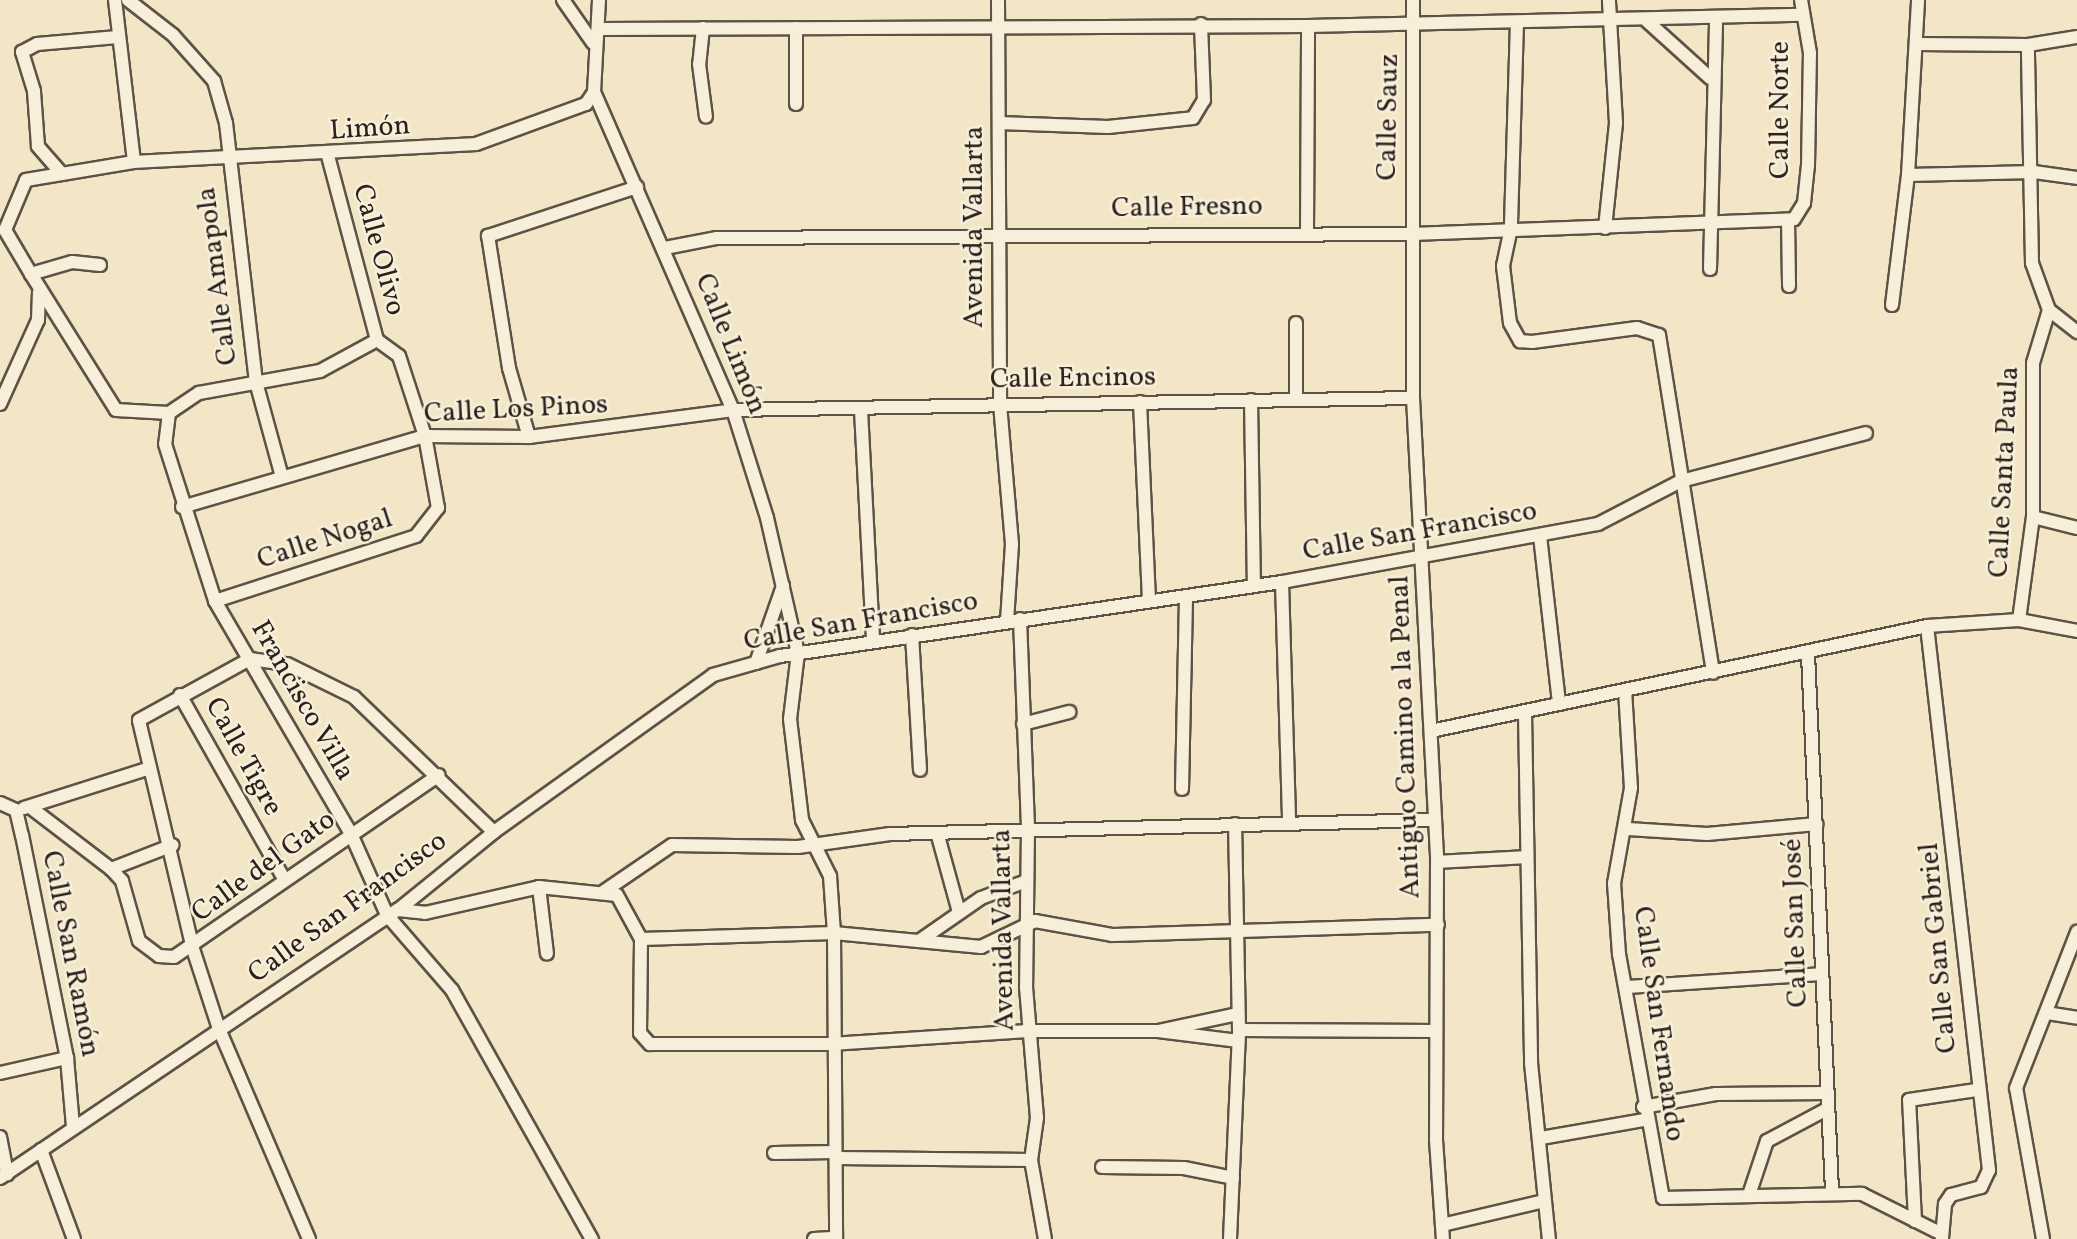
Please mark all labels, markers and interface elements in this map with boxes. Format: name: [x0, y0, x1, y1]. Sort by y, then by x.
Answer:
street label: Calle Norte: [1764, 41, 1798, 179]
street label: Calle Sauz: [1371, 53, 1407, 181]
street label: Limón: [329, 109, 411, 149]
street label: Avenida Vallarta: [958, 125, 992, 329]
street label: Calle Olivo: [344, 181, 412, 319]
street label: Calle Amapola: [190, 185, 246, 367]
street label: Calle Fresno: [1111, 190, 1263, 226]
street label: Calle Limón: [687, 269, 773, 419]
street label: Calle Encinos: [990, 361, 1156, 397]
street label: Calle Santa Paula: [1983, 365, 2027, 579]
street label: Calle Los Pinos: [423, 388, 609, 432]
street label: Calle San Francisco: [1300, 495, 1540, 569]
street label: Calle Nogal: [253, 502, 397, 578]
street label: Antiguo Camino a la Penal: [1384, 575, 1428, 899]
street label: Calle San Francisco: [741, 585, 981, 659]
street label: Francisco Villa: [242, 615, 362, 787]
street label: Calle Tigre: [197, 692, 289, 822]
street label: Calle del Gato: [186, 804, 342, 930]
street label: Calle San Francisco: [242, 825, 454, 991]
street label: Avenida Vallarta: [985, 828, 1023, 1032]
street label: Calle San José: [1776, 838, 1816, 1008]
street label: Calle San Gabriel: [1913, 841, 1965, 1055]
street label: Calle San Ramón: [34, 848, 106, 1060]
street label: Calle San Fernando: [1625, 904, 1691, 1144]

